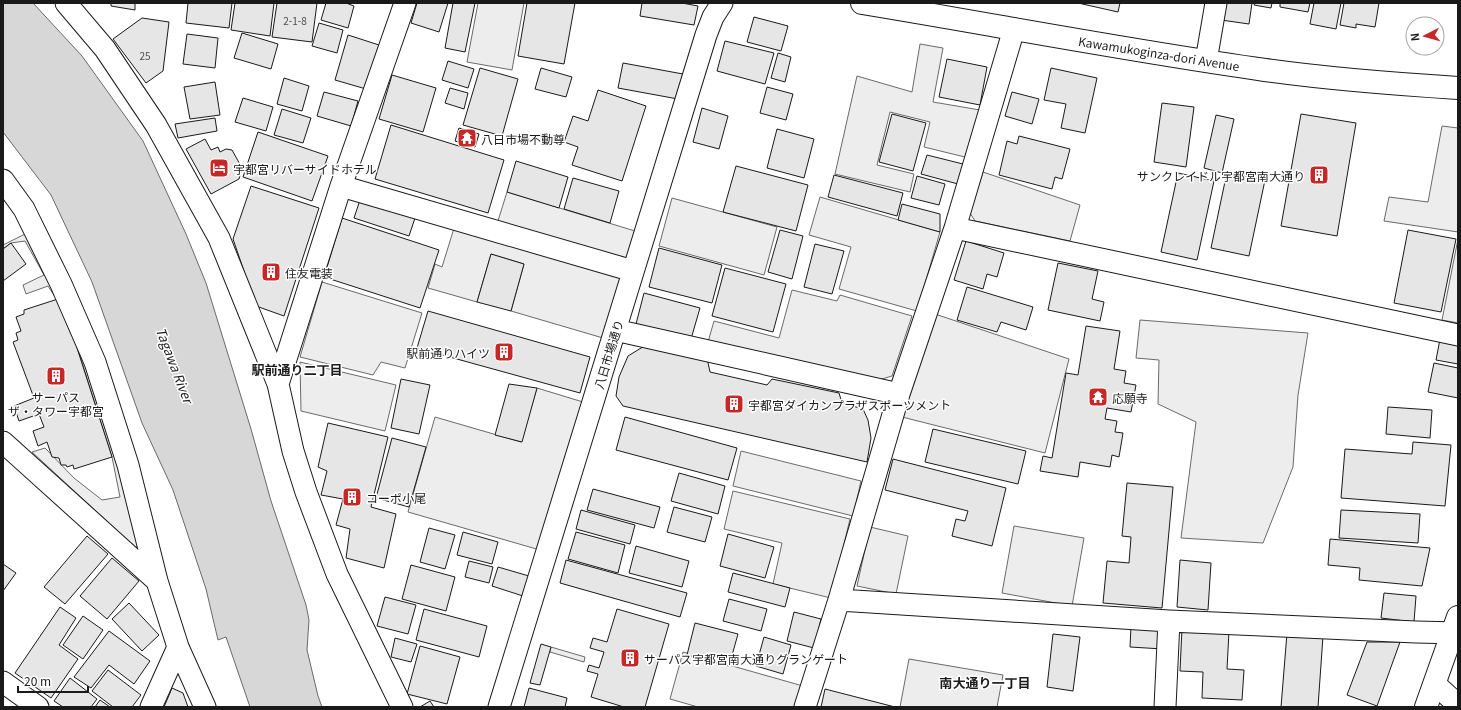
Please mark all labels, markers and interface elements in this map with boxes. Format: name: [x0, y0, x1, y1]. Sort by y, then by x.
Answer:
house number: 2-1-8: [283, 13, 307, 28]
north arrow: [1405, 16, 1445, 56]
street label: Kawamukoginza-dori Avenue: [1077, 32, 1241, 74]
text: N: [1406, 32, 1422, 42]
house number: 25: [139, 48, 151, 63]
temple icon: 八日市場不動尊: [456, 127, 478, 149]
place label: 八日市場不動尊: [481, 130, 565, 147]
hotel icon: 宇都宮リバーサイドホテル: [208, 157, 230, 179]
place label: 宇都宮リバーサイドホテル: [233, 160, 377, 177]
building icon: サンクレイドル宇都宮南大通り: [1308, 164, 1330, 186]
place label: サンクレイドル宇都宮南大通り: [1137, 167, 1305, 184]
building icon: 住友電装: [260, 261, 282, 283]
place label: 住友電装: [285, 264, 333, 281]
street label: 八日市場通り: [589, 317, 627, 391]
water label: Tagawa River: [152, 324, 199, 407]
building icon: 駅前通りハイツ: [493, 341, 515, 363]
place label: 駅前通りハイツ: [406, 344, 490, 361]
district label: 駅前通り二丁目: [251, 360, 343, 379]
building icon: サーパス ザ・タワー宇都宮: [45, 365, 67, 387]
temple icon: 応願寺: [1087, 386, 1109, 408]
place label: サーパス ザ・タワー宇都宮: [8, 388, 104, 419]
place label: 応願寺: [1112, 389, 1148, 406]
building icon: 宇都宮ダイカンプラザスポーツメント: [723, 393, 745, 415]
place label: 宇都宮ダイカンプラザスポーツメント: [748, 396, 951, 413]
building icon: コーポ小尾: [341, 486, 363, 508]
place label: コーポ小尾: [366, 489, 426, 506]
building icon: サーパス宇都宮南大通りグランゲート: [619, 647, 641, 669]
place label: サーパス宇都宮南大通りグランゲート: [644, 650, 848, 667]
scale bar: [18, 668, 88, 694]
text: 20 m: [24, 672, 51, 689]
district label: 南大通り一丁目: [939, 673, 1031, 692]

